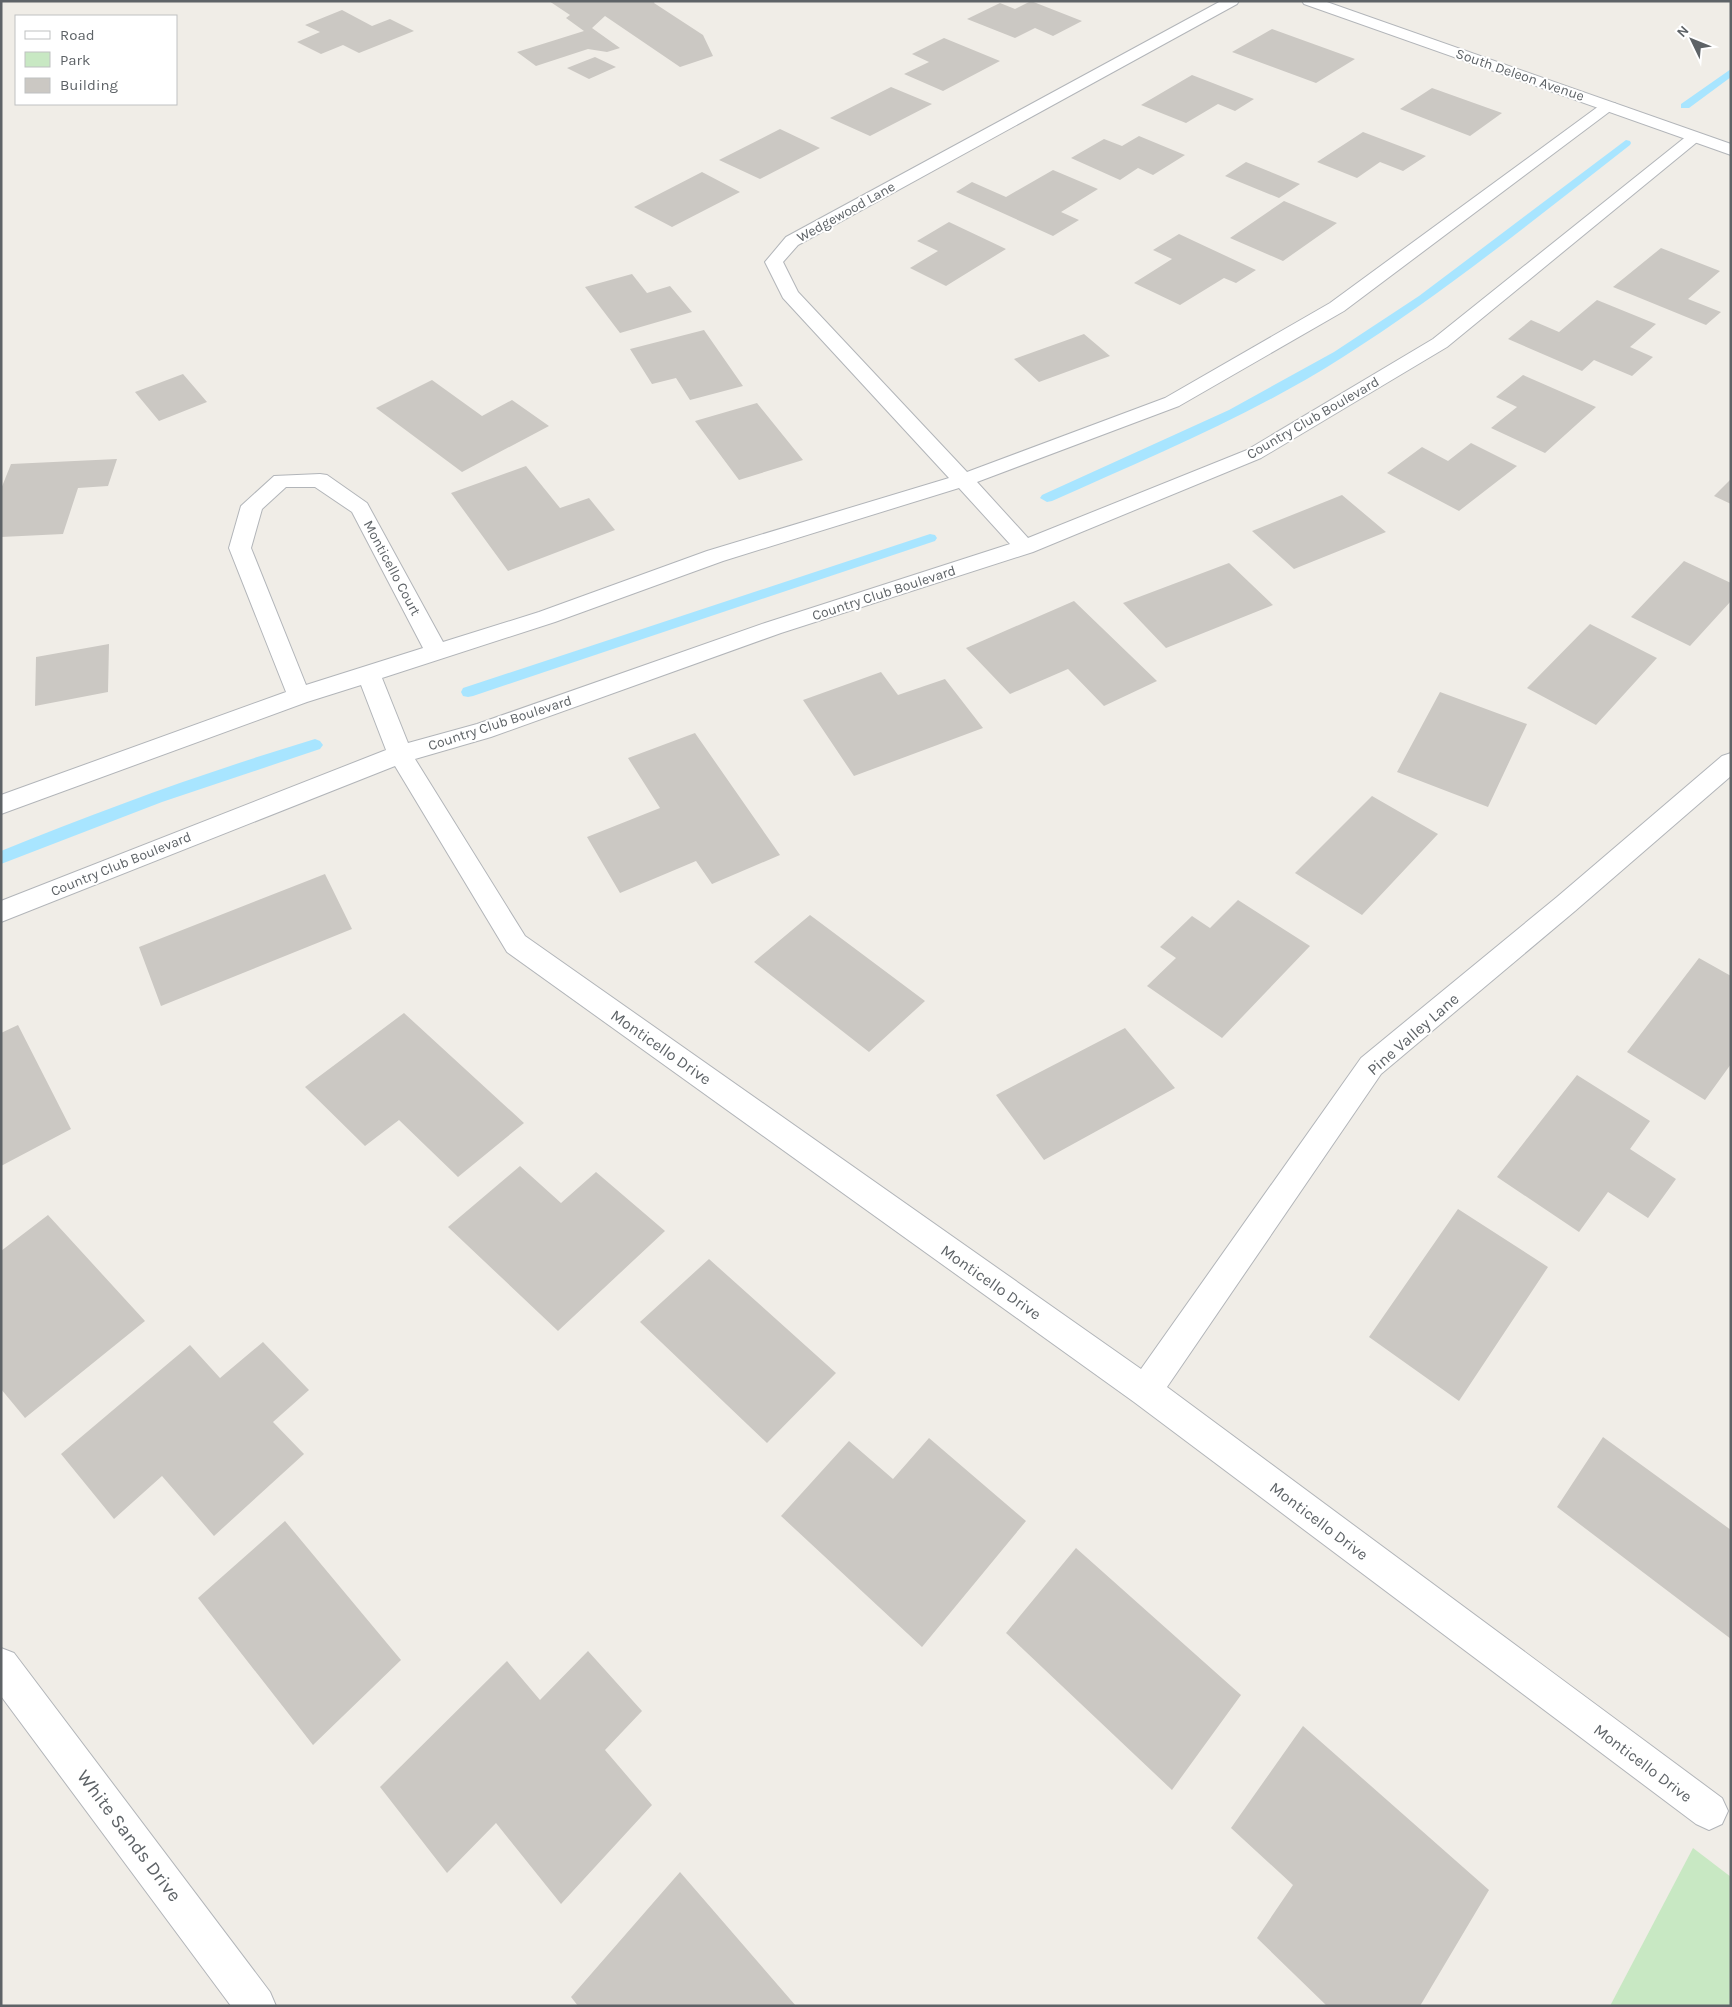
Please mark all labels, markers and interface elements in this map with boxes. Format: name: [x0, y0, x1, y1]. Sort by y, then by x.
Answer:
legend: [15, 15, 178, 105]
north arrow: [1667, 15, 1717, 65]
text: N: [1673, 22, 1693, 41]
text: Road: [60, 26, 95, 44]
street label: South Deleon Avenue: [1454, 45, 1586, 105]
text: Park: [60, 51, 90, 69]
text: Building: [60, 76, 118, 94]
street label: Wedgewood Lane: [794, 178, 898, 246]
street label: Country Club Boulevard: [1244, 373, 1382, 463]
street label: Monticello Court: [360, 517, 424, 619]
street label: Country Club Boulevard: [810, 562, 958, 624]
street label: Country Club Boulevard: [426, 692, 574, 754]
street label: Country Club Boulevard: [48, 828, 194, 900]
street label: Pine Valley Lane: [1363, 989, 1463, 1079]
street label: Monticello Drive: [607, 1005, 715, 1089]
street label: Monticello Drive: [937, 1240, 1045, 1324]
street label: Monticello Drive: [1266, 1478, 1372, 1564]
street label: Monticello Drive: [1590, 1720, 1696, 1806]
street label: White Sands Drive: [72, 1766, 186, 1906]

